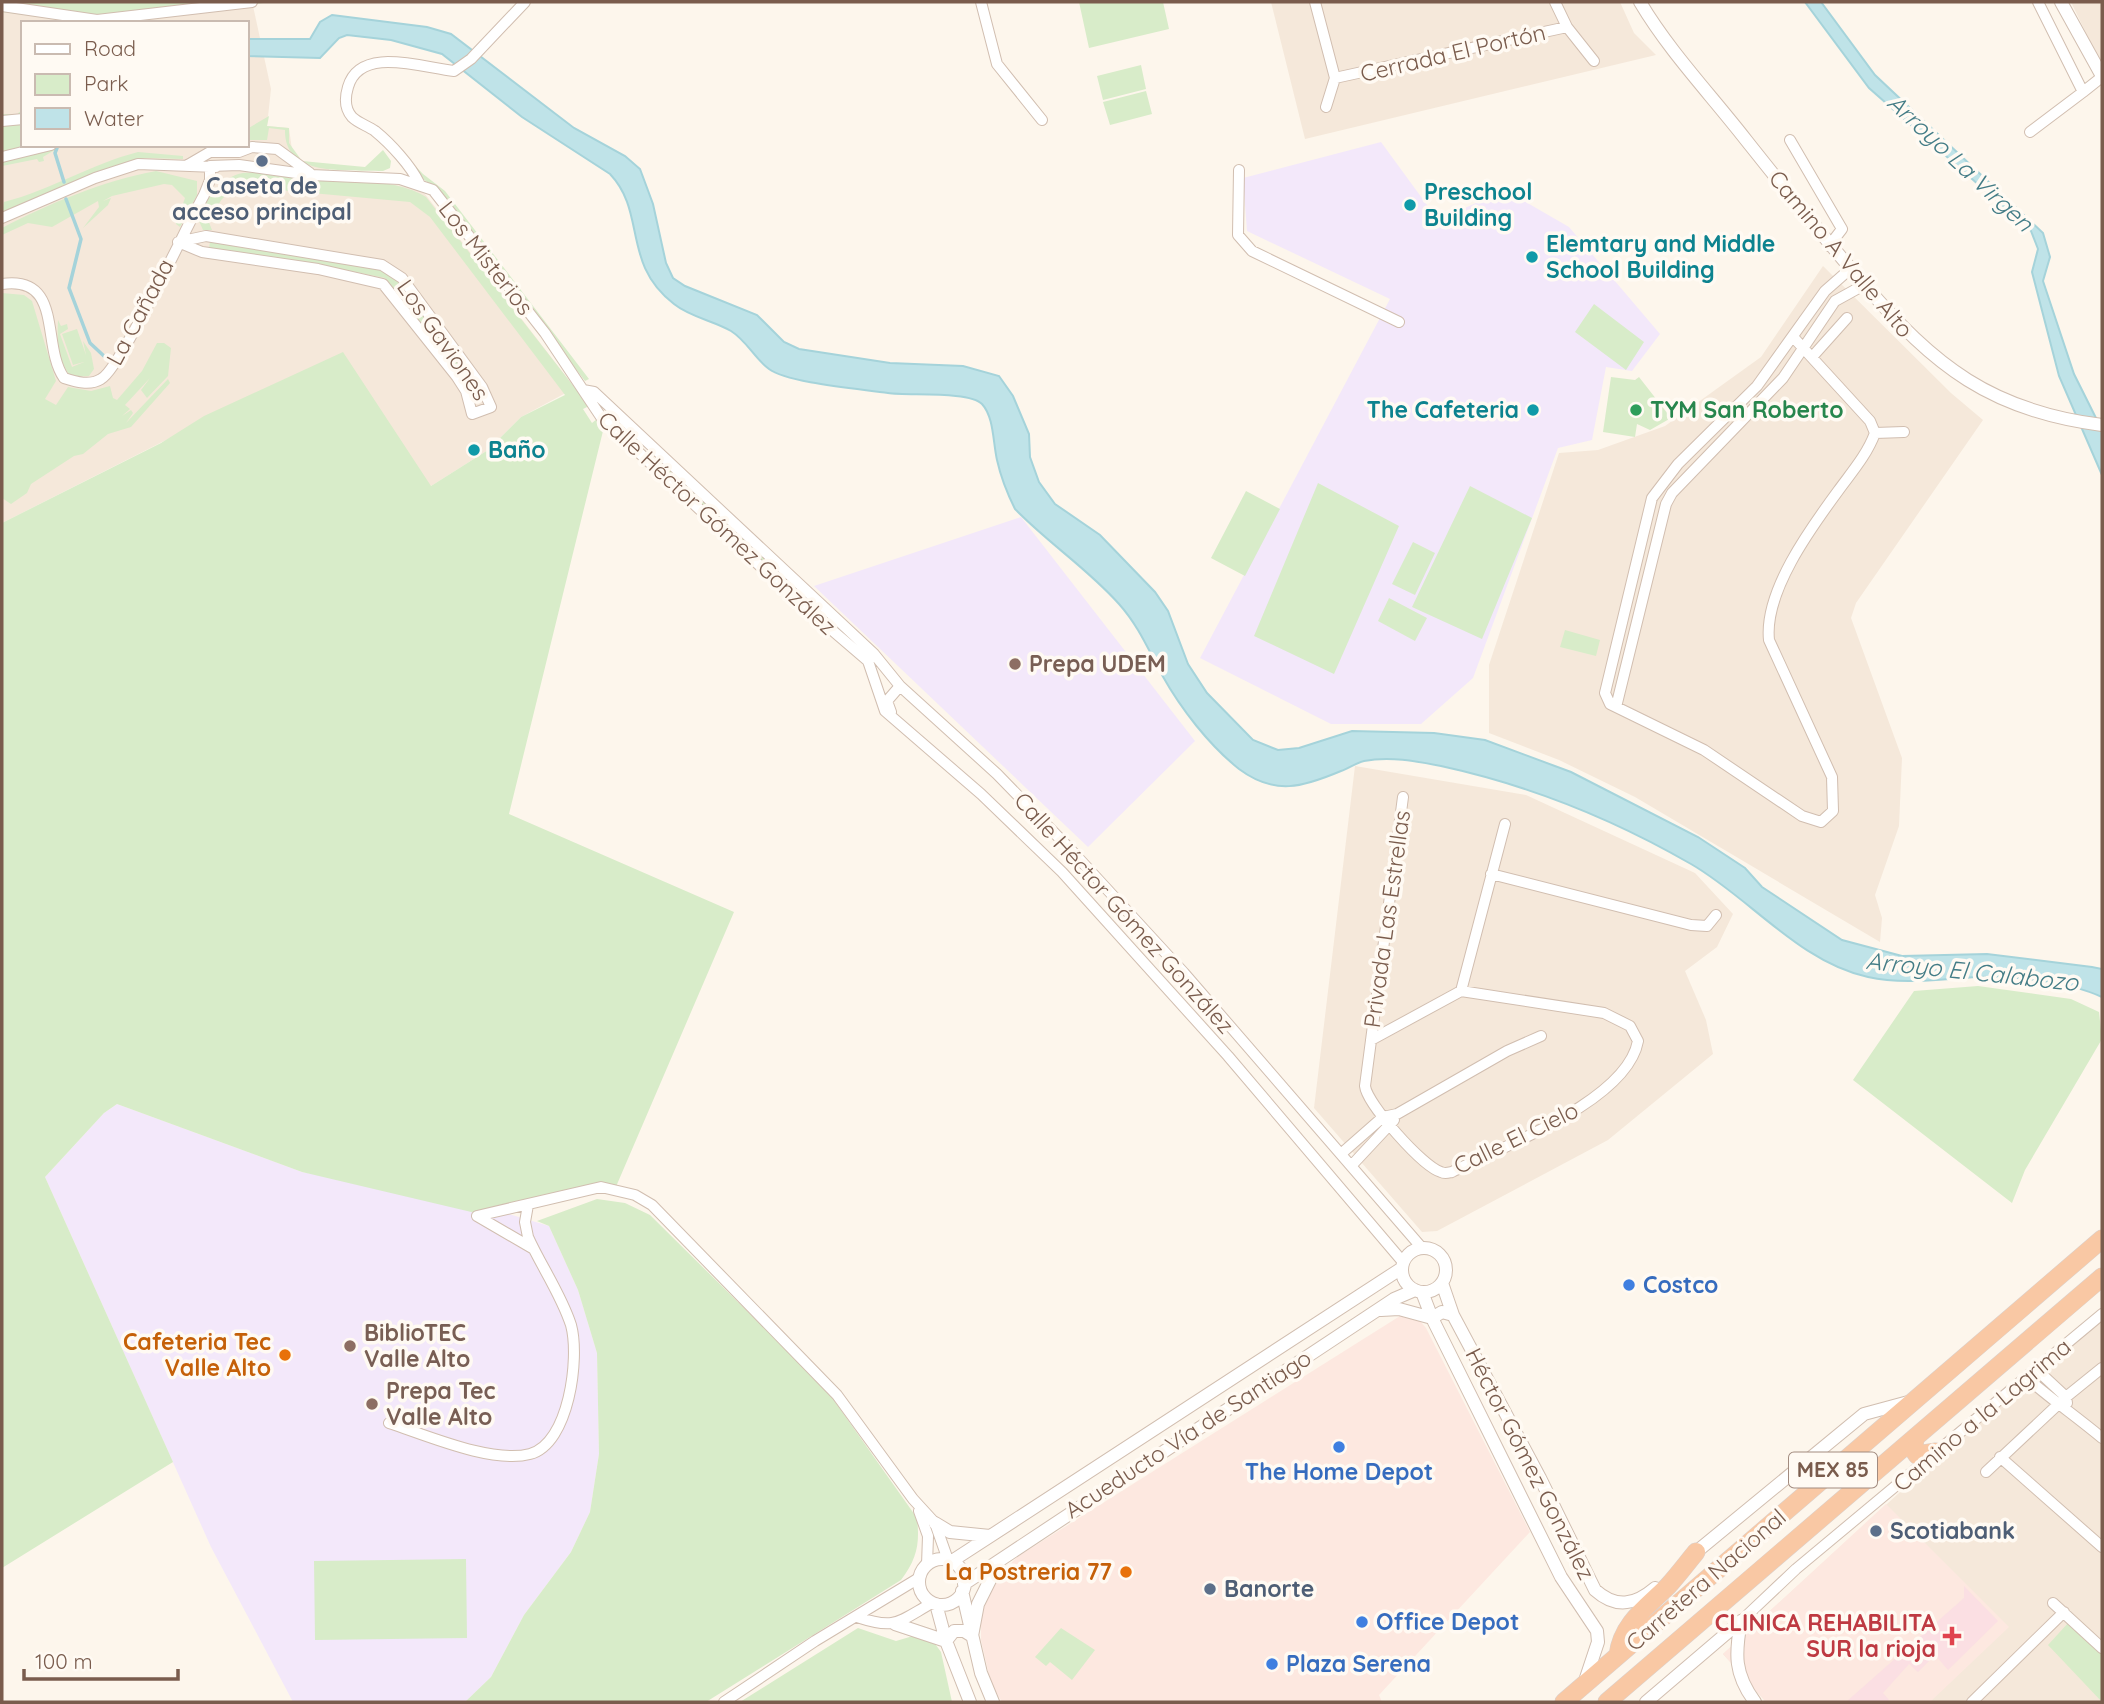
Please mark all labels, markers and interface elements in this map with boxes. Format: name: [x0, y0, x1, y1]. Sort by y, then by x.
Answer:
street label: Cerrada El Portón: [1357, 17, 1548, 88]
legend: [21, 21, 248, 147]
text: Road: [84, 35, 136, 61]
text: Park: [84, 70, 128, 96]
water label: Arroyo La Virgen: [1882, 87, 2041, 238]
text: Water: [84, 105, 144, 131]
marker: Caseta de acceso principal: [254, 153, 270, 169]
street label: Camino A Valle Alto: [1763, 164, 1920, 343]
place label: Caseta de acceso principal: [172, 171, 352, 226]
place label: Preschool Building: [1424, 177, 1532, 232]
street label: Los Misterios: [433, 195, 540, 321]
marker: Preschool Building: [1402, 197, 1418, 213]
place label: Elemtary and Middle School Building: [1546, 229, 1775, 284]
marker: Elemtary and Middle School Building: [1524, 249, 1540, 265]
street label: La Cañada: [99, 254, 180, 370]
street label: Los Gaviones: [391, 274, 496, 406]
place label: The Cafeteria: [1367, 395, 1519, 424]
place label: TYM San Roberto: [1650, 395, 1844, 424]
marker: The Cafeteria: [1525, 402, 1541, 418]
marker: TYM San Roberto: [1628, 402, 1644, 418]
street label: Calle Héctor Gómez González: [592, 405, 842, 641]
place label: Baño: [488, 435, 546, 464]
marker: Baño: [466, 442, 482, 458]
place label: Prepa UDEM: [1029, 649, 1166, 678]
marker: Prepa UDEM: [1007, 656, 1023, 672]
street label: Calle Héctor Gómez González: [1008, 786, 1241, 1039]
street label: Privada Las Estrellas: [1357, 808, 1416, 1030]
water label: Arroyo El Calabozo: [1865, 945, 2081, 997]
street label: Calle El Cielo: [1449, 1095, 1583, 1180]
place label: Costco: [1643, 1270, 1718, 1299]
marker: Costco: [1621, 1277, 1637, 1293]
place label: BiblioTEC Valle Alto: [364, 1318, 470, 1373]
place label: Cafeteria Tec Valle Alto: [123, 1327, 271, 1382]
street label: Camino a la Lagrima: [1887, 1332, 2077, 1497]
marker: BiblioTEC Valle Alto: [342, 1338, 358, 1354]
street label: Acueducto Vía de Santiago: [1059, 1343, 1317, 1524]
street label: Héctor Gómez González: [1459, 1343, 1602, 1585]
marker: Cafeteria Tec Valle Alto: [277, 1347, 293, 1363]
place label: Prepa Tec Valle Alto: [386, 1376, 495, 1431]
marker: Prepa Tec Valle Alto: [364, 1396, 380, 1412]
marker: The Home Depot: [1331, 1439, 1347, 1455]
road number: MEX 85: [1789, 1452, 1877, 1488]
place label: The Home Depot: [1245, 1457, 1433, 1486]
street label: Carretera Nacional: [1620, 1502, 1792, 1657]
place label: Scotiabank: [1890, 1516, 2015, 1545]
marker: Scotiabank: [1868, 1523, 1884, 1539]
place label: La Postreria 77: [945, 1557, 1112, 1586]
marker: La Postreria 77: [1118, 1564, 1134, 1580]
place label: Banorte: [1224, 1574, 1314, 1603]
marker: Banorte: [1202, 1581, 1218, 1597]
place label: Office Depot: [1376, 1607, 1519, 1636]
place label: CLINICA REHABILITA SUR la rioja: [1715, 1608, 1936, 1663]
marker: Office Depot: [1354, 1614, 1370, 1630]
marker: CLINICA REHABILITA SUR la rioja: [1942, 1626, 1962, 1646]
scale bar: [24, 1638, 178, 1682]
text: 100 m: [35, 1648, 93, 1674]
place label: Plaza Serena: [1286, 1649, 1431, 1678]
marker: Plaza Serena: [1264, 1656, 1280, 1672]

